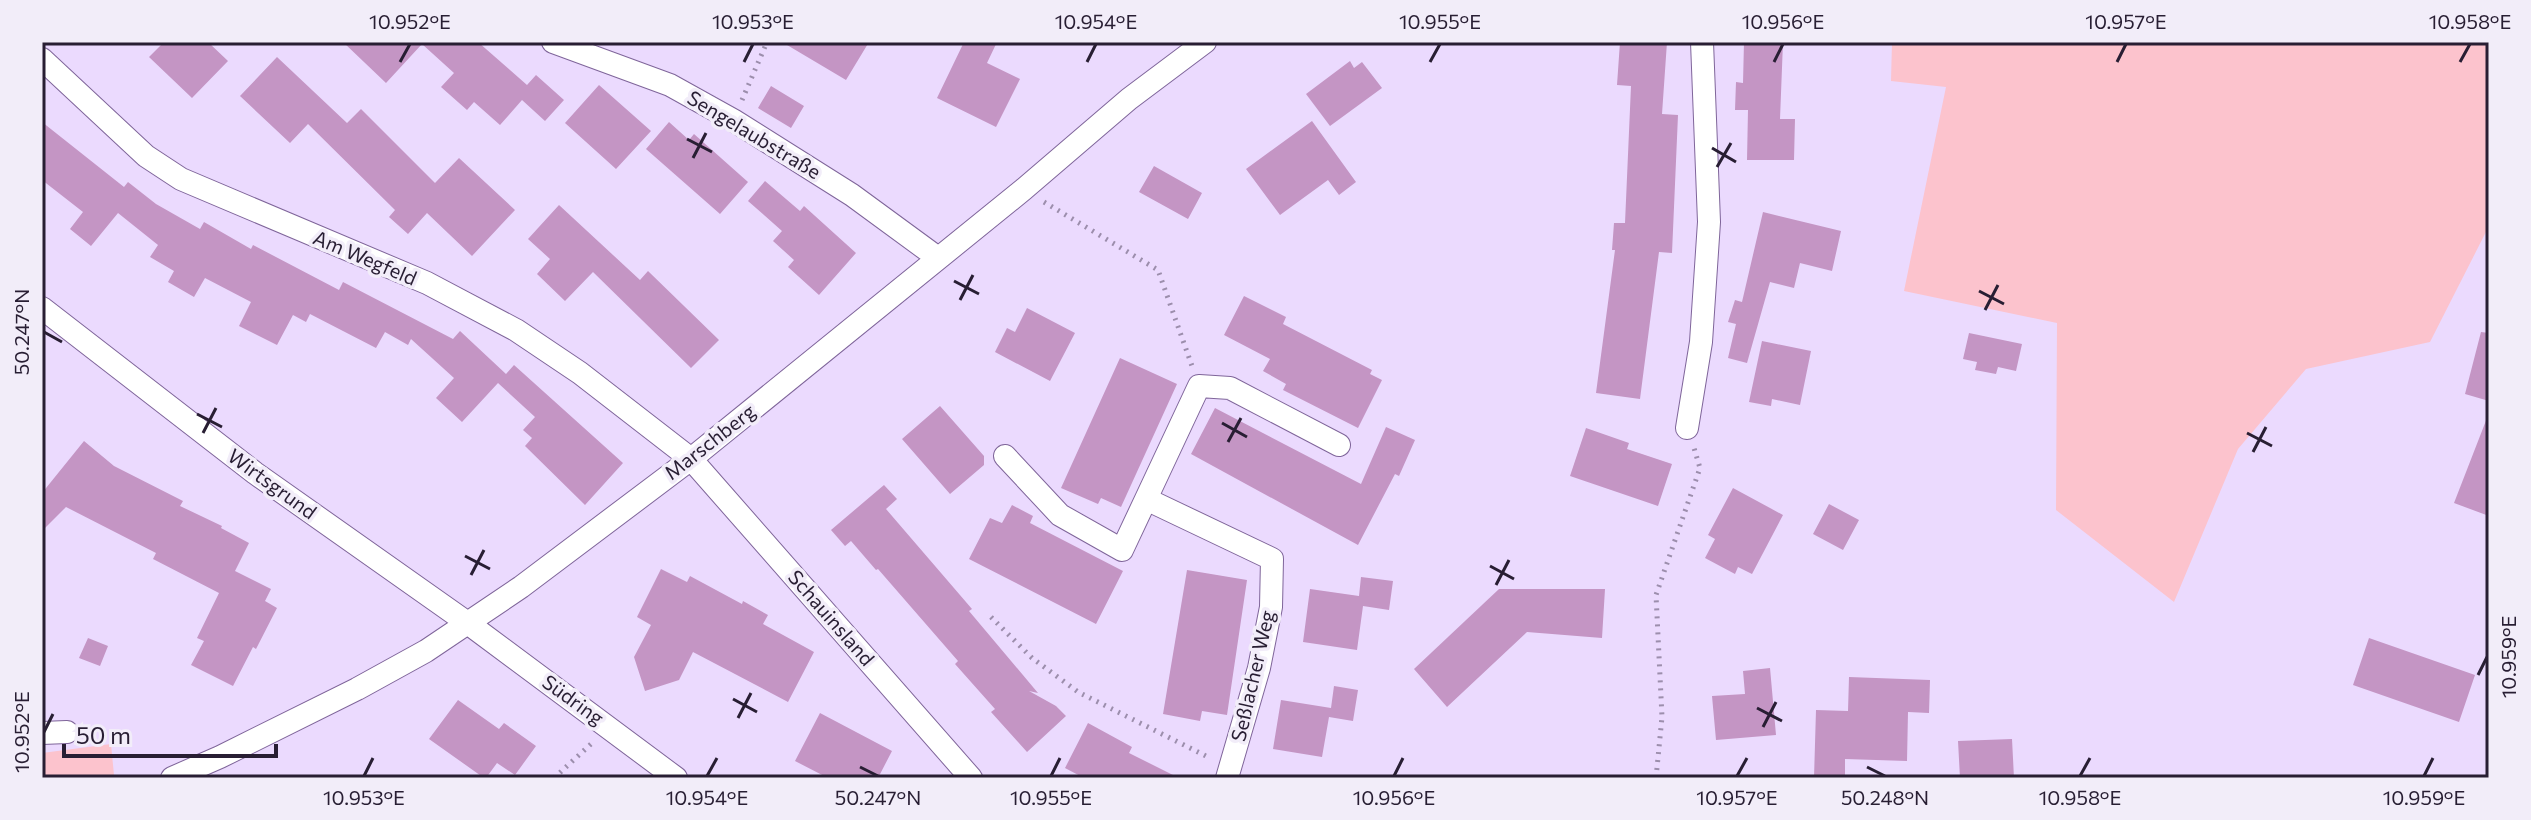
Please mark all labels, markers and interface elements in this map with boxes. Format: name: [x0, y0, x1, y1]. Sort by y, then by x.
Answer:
text: 10.952°E: [369, 9, 451, 33]
text: 10.953°E: [712, 9, 794, 33]
text: 10.954°E: [1055, 9, 1137, 33]
text: 10.955°E: [1399, 9, 1481, 33]
text: 10.956°E: [1742, 9, 1824, 33]
text: 10.957°E: [2085, 9, 2167, 33]
text: 10.958°E: [2429, 9, 2511, 33]
street label: Sengelaubstraße: [683, 85, 826, 183]
street label: Am Wegfeld: [310, 225, 421, 290]
text: 50.247°N: [9, 289, 33, 375]
street label: Marschberg: [659, 398, 760, 484]
street label: Wirtsgrund: [224, 443, 322, 523]
street label: Schauinsland: [784, 565, 880, 670]
street label: Seßlacher Weg: [1225, 608, 1279, 744]
text: 10.959°E: [2496, 616, 2520, 698]
street label: Südring: [538, 669, 609, 730]
text: 10.952°E: [9, 691, 33, 773]
scale bar: [64, 708, 276, 758]
text: 50 m: [76, 720, 131, 749]
text: 10.953°E: [323, 785, 405, 809]
text: 10.954°E: [666, 785, 748, 809]
text: 50.247°N: [835, 785, 921, 809]
text: 10.955°E: [1010, 785, 1092, 809]
text: 10.956°E: [1353, 785, 1435, 809]
text: 10.957°E: [1696, 785, 1778, 809]
text: 50.248°N: [1841, 785, 1929, 809]
text: 10.958°E: [2039, 785, 2121, 809]
text: 10.959°E: [2383, 785, 2465, 809]

